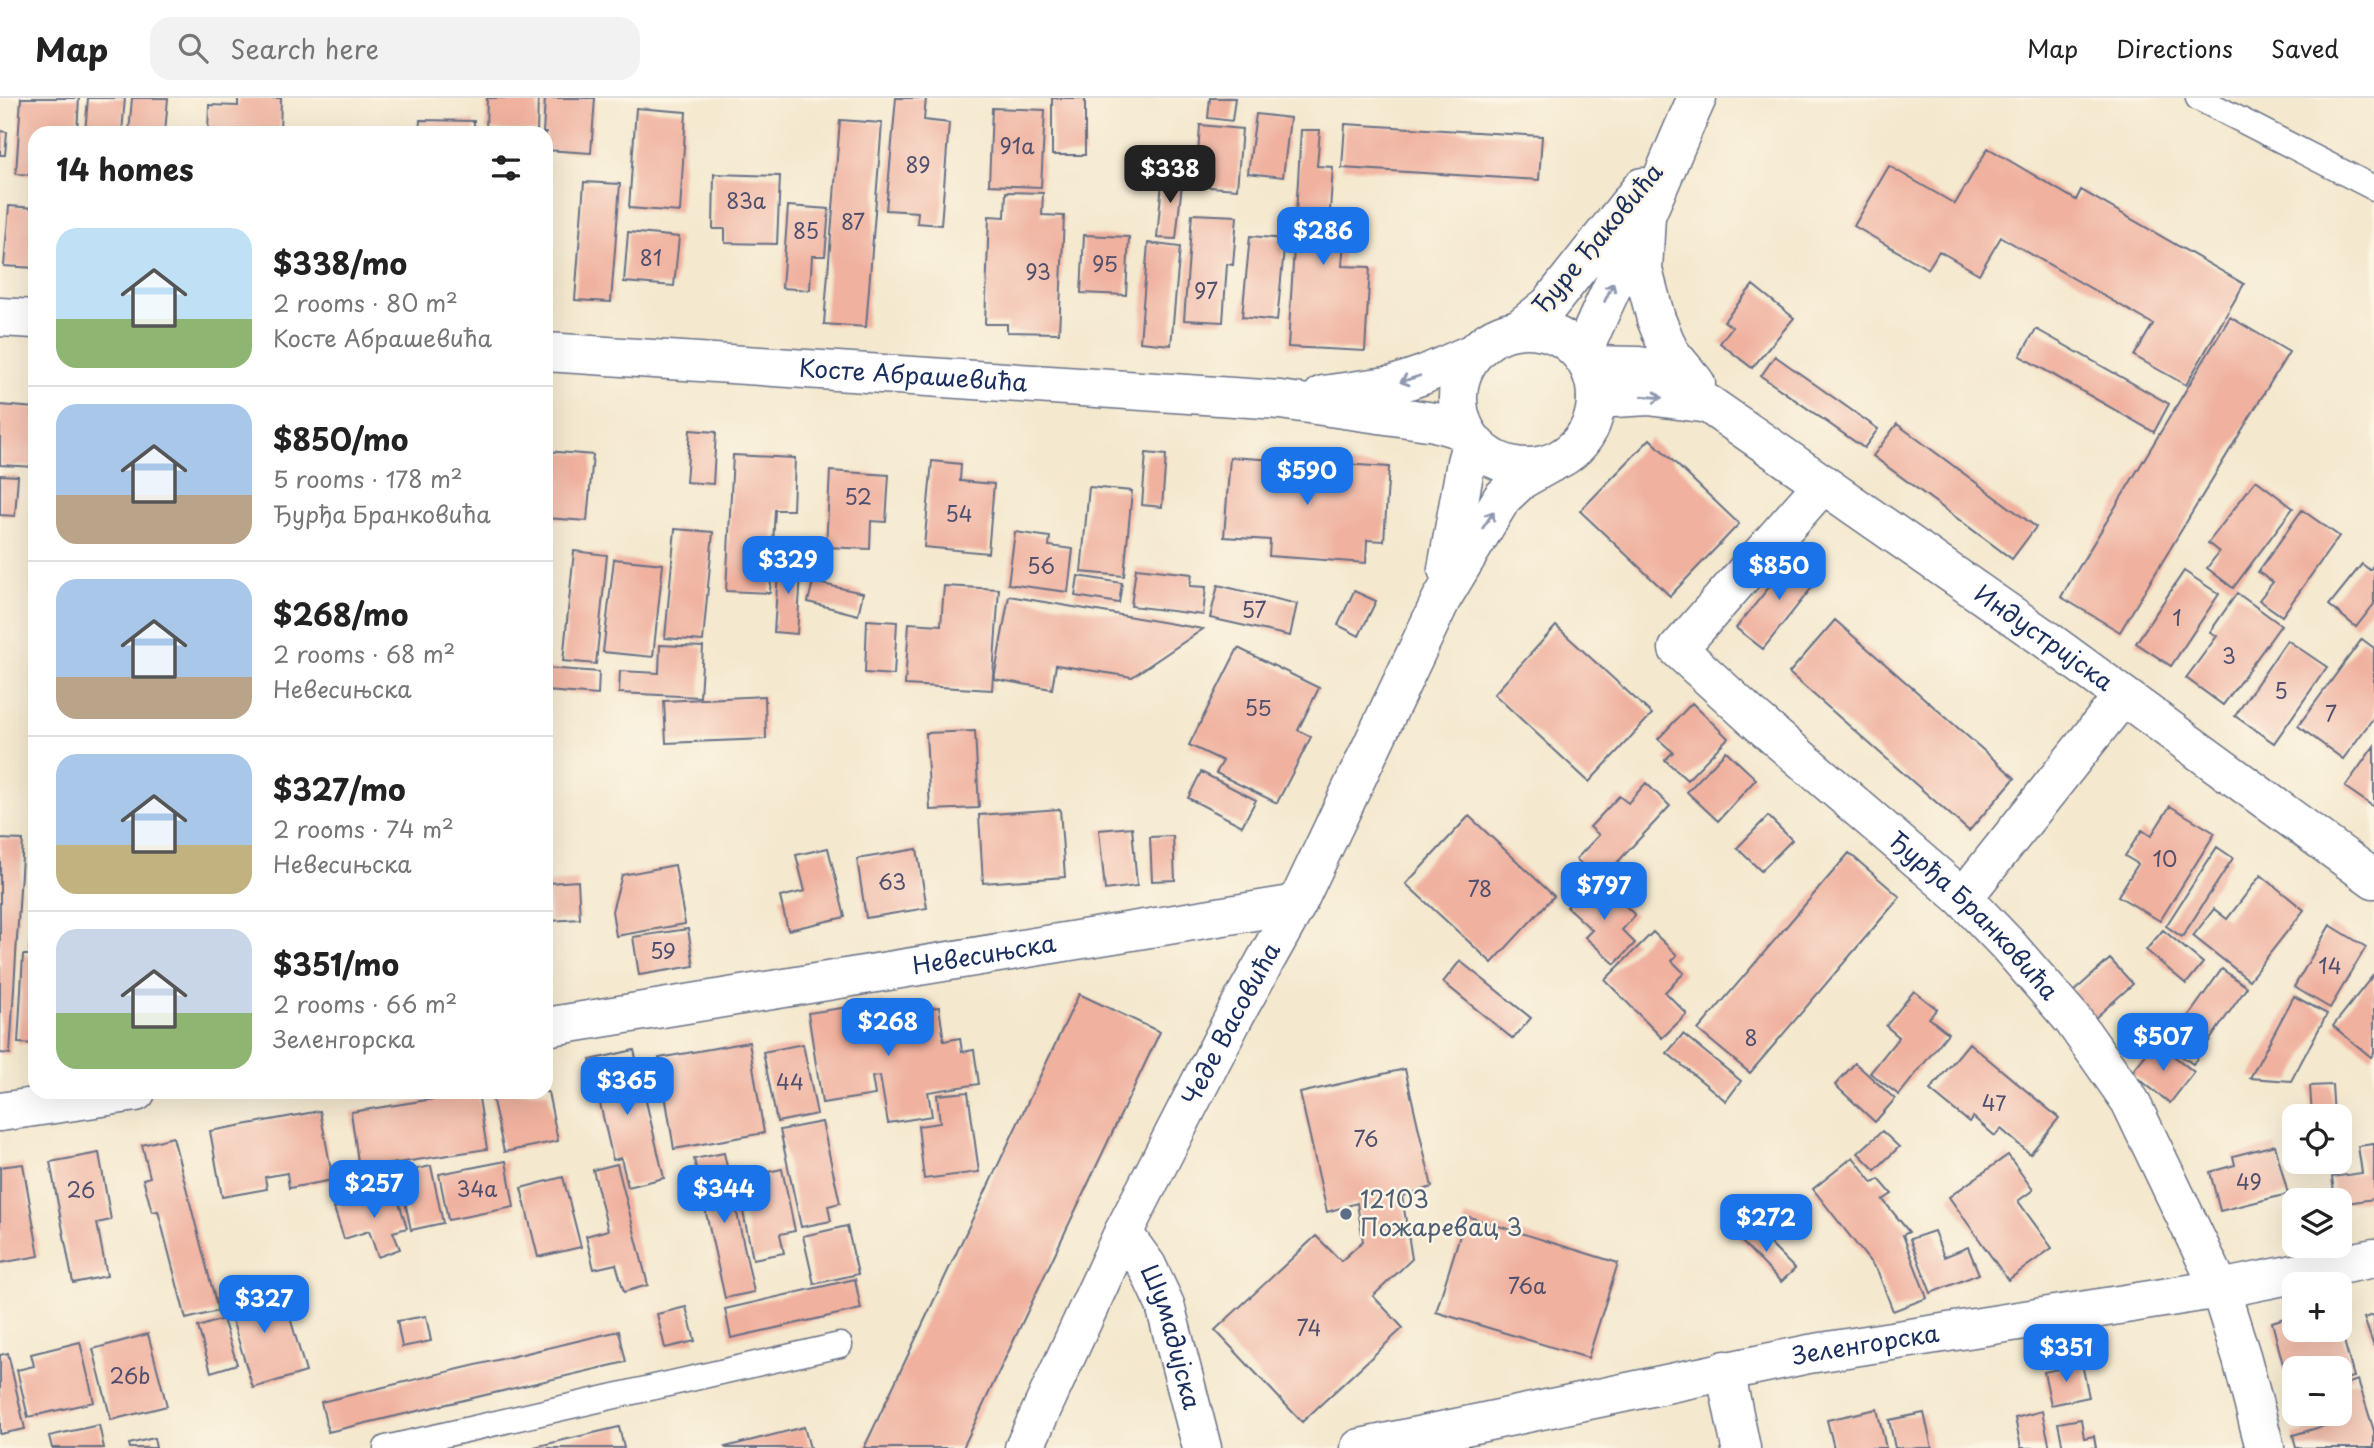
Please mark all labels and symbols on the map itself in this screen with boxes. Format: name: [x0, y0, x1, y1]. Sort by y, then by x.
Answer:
house number: 91a: [1000, 129, 1035, 161]
pin: $338: [1129, 146, 1211, 205]
house number: 89: [905, 148, 931, 180]
street label: Ђуре Ђаковића: [1523, 155, 1670, 321]
house number: 83a: [726, 184, 766, 216]
house number: 87: [841, 205, 865, 237]
pin: $286: [1282, 208, 1364, 267]
house number: 85: [793, 214, 819, 246]
house number: 81: [640, 241, 662, 273]
house number: 95: [1092, 247, 1118, 279]
house number: 93: [1025, 255, 1051, 287]
house number: 97: [1194, 274, 1218, 306]
one-way arrow: [1602, 282, 1616, 303]
street label: Косте Абрашевића: [798, 349, 1029, 399]
one-way arrow: [1400, 374, 1422, 387]
one-way arrow: [1640, 391, 1663, 404]
pin: $590: [1266, 448, 1348, 507]
house number: 52: [844, 480, 872, 512]
house number: 54: [945, 497, 973, 529]
one-way arrow: [1480, 511, 1495, 530]
pin: $329: [747, 536, 829, 596]
pin: $850: [1738, 542, 1820, 602]
house number: 56: [1027, 549, 1055, 581]
street label: Индустријска: [1968, 575, 2122, 699]
house number: 57: [1241, 593, 1267, 625]
house number: 1: [2172, 601, 2182, 633]
house number: 3: [2222, 639, 2236, 671]
house number: 5: [2274, 674, 2288, 706]
house number: 55: [1244, 691, 1272, 723]
house number: 7: [2325, 697, 2337, 729]
street label: Ђурђа Бранковића: [1881, 822, 2068, 1007]
house number: 10: [2153, 842, 2177, 874]
pin: $797: [1563, 862, 1645, 922]
house number: 63: [878, 865, 906, 897]
house number: 78: [1468, 872, 1492, 904]
street label: Невесињска: [909, 924, 1058, 983]
house number: 59: [650, 934, 676, 966]
street label: Чеде Васовића: [1172, 935, 1288, 1111]
house number: 14: [2318, 949, 2342, 981]
pin: $268: [847, 998, 929, 1058]
pin: $507: [2122, 1014, 2204, 1073]
house number: 8: [1744, 1021, 1758, 1053]
pin: $365: [586, 1058, 668, 1117]
house number: 44: [776, 1065, 804, 1097]
house number: 47: [1982, 1086, 2006, 1118]
house number: 76: [1354, 1122, 1378, 1154]
pin: $257: [333, 1160, 415, 1220]
house number: 49: [2236, 1165, 2262, 1197]
pin: $344: [683, 1166, 765, 1225]
house number: 34a: [457, 1172, 497, 1204]
house number: 26: [67, 1173, 95, 1205]
place label: 12103 Пожаревац 3: [1360, 1180, 1522, 1244]
pin: $272: [1725, 1194, 1807, 1254]
marker: 12103 Пожаревац 3: [1338, 1206, 1354, 1222]
street label: Шумадијска: [1133, 1258, 1211, 1413]
house number: 76a: [1508, 1269, 1546, 1301]
pin: $327: [223, 1276, 305, 1335]
house number: 74: [1297, 1311, 1321, 1343]
street label: Зеленгорска: [1788, 1314, 1941, 1373]
pin: $351: [2025, 1324, 2107, 1384]
house number: 26b: [110, 1359, 150, 1391]

